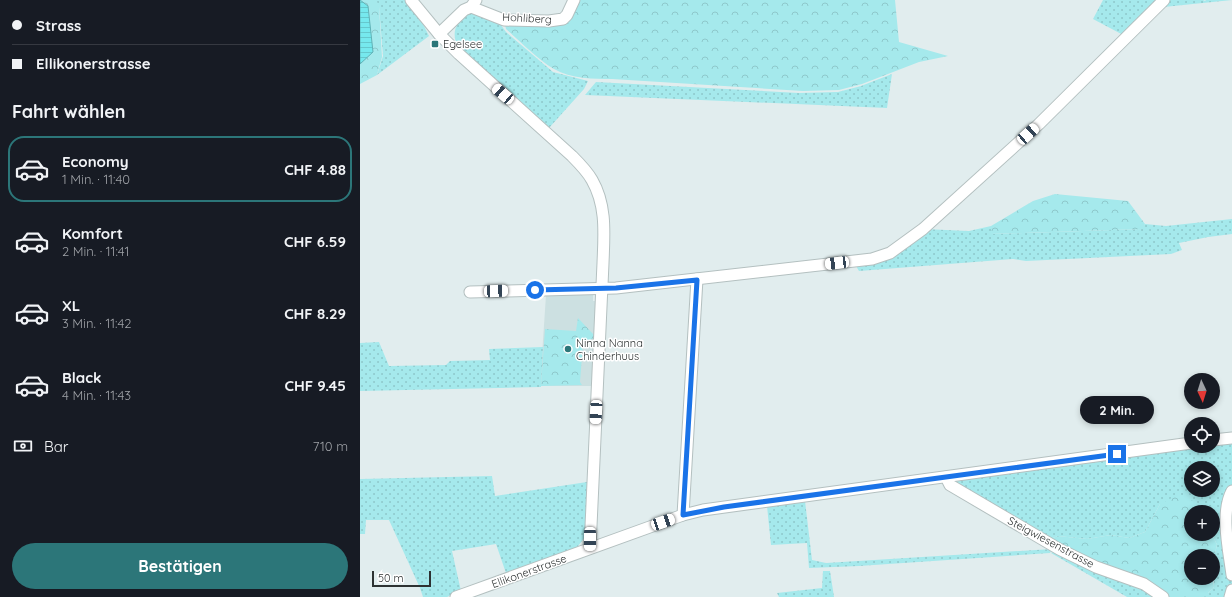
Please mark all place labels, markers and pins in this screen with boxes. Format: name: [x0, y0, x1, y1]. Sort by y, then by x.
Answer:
place label: Egelsee: [443, 37, 482, 51]
marker: Egelsee: [430, 39, 440, 49]
place label: Ninna Nanna Chinderhuus: [576, 336, 643, 363]
marker: Ninna Nanna Chinderhuus: [563, 344, 573, 354]

